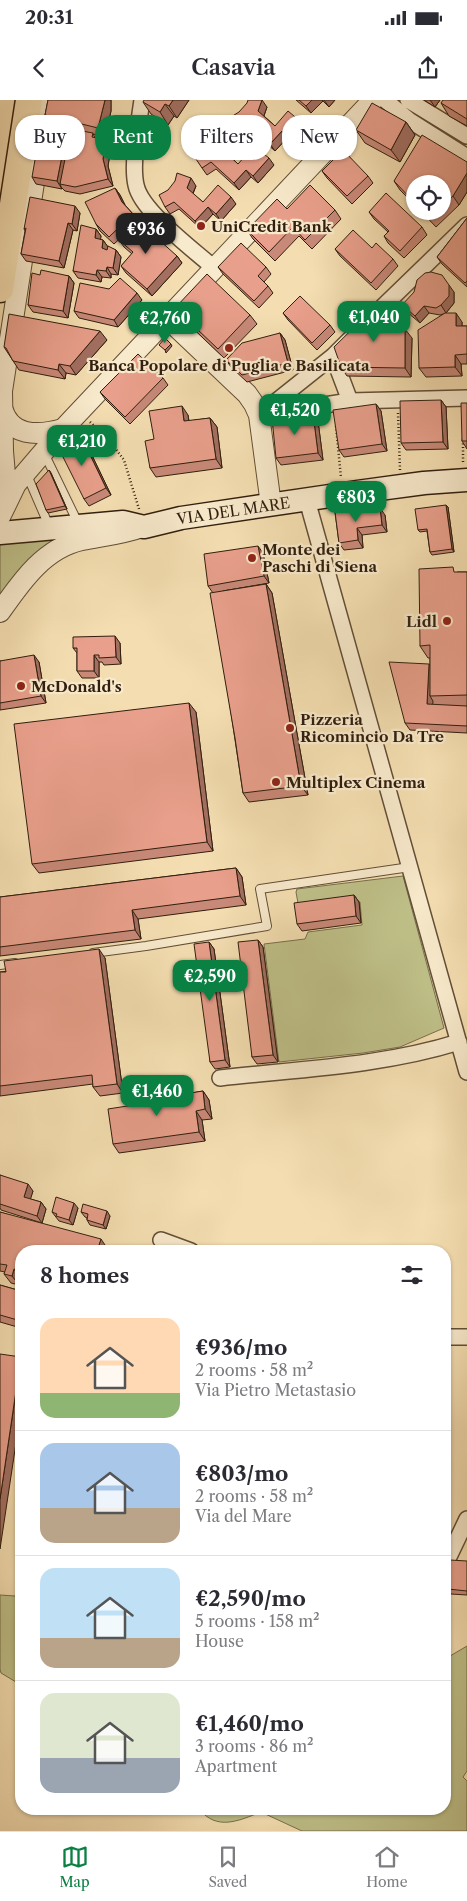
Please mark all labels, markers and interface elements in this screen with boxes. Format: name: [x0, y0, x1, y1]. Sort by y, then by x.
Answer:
text: 20:31: [25, 6, 73, 29]
icon: back: [25, 54, 53, 82]
text: Casavia: [191, 54, 276, 81]
icon: share: [414, 54, 442, 82]
chip: Buy: [15, 115, 85, 160]
chip: Rent: [95, 115, 171, 160]
chip: Filters: [181, 115, 272, 160]
chip: New: [282, 115, 357, 160]
map controls: [406, 175, 451, 220]
button: locate: [406, 175, 451, 220]
pin: €936: [116, 212, 176, 255]
place label: UniCredit Bank: [211, 217, 333, 236]
text: €936: [127, 219, 165, 239]
marker: UniCredit Bank: [195, 220, 207, 232]
pin: €1,040: [333, 300, 415, 343]
pin: €2,760: [124, 302, 206, 344]
text: €1,040: [348, 307, 400, 327]
text: €2,760: [139, 308, 191, 328]
marker: Banca Popolare di Puglia e Basilicata: [223, 342, 235, 354]
place label: Banca Popolare di Puglia e Basilicata: [88, 356, 370, 375]
pin: €1,520: [254, 394, 336, 436]
text: €1,520: [270, 400, 320, 420]
pin: €1,210: [41, 424, 123, 467]
text: €1,210: [58, 431, 106, 451]
pin: €803: [326, 480, 386, 523]
text: €803: [336, 487, 376, 507]
street label: VIA DEL MARE: [174, 493, 291, 528]
place label: Monte dei Paschi di Siena: [262, 540, 378, 576]
marker: Monte dei Paschi di Siena: [246, 552, 258, 564]
place label: Lidl: [406, 612, 437, 631]
marker: Lidl: [441, 615, 453, 627]
place label: McDonald's: [31, 677, 122, 696]
marker: McDonald's: [15, 680, 27, 692]
place label: Pizzeria Ricomincio Da Tre: [300, 710, 444, 746]
marker: Pizzeria Ricomincio Da Tre: [284, 722, 296, 734]
place label: Multiplex Cinema: [286, 773, 426, 792]
marker: Multiplex Cinema: [270, 776, 282, 788]
pin: €2,590: [169, 960, 251, 1002]
text: €2,590: [184, 966, 236, 986]
pin: €1,460: [116, 1074, 198, 1117]
text: €1,460: [132, 1081, 183, 1101]
icon: filters: [398, 1261, 426, 1289]
text: 8 homes: [40, 1263, 129, 1288]
text: €936/mo: [195, 1335, 287, 1360]
icon: home: [80, 1338, 140, 1398]
text: 2 rooms · 58 m²: [195, 1360, 313, 1380]
text: Via Pietro Metastasio: [195, 1380, 356, 1400]
text: €803/mo: [195, 1461, 288, 1486]
icon: home: [80, 1463, 140, 1523]
text: 2 rooms · 58 m²: [195, 1486, 313, 1506]
text: Via del Mare: [195, 1506, 292, 1526]
text: €2,590/mo: [195, 1586, 306, 1611]
icon: home: [80, 1588, 140, 1648]
text: 5 rooms · 158 m²: [195, 1611, 320, 1631]
text: House: [195, 1631, 244, 1651]
text: €1,460/mo: [195, 1711, 304, 1736]
icon: home: [80, 1713, 140, 1773]
text: 3 rooms · 86 m²: [195, 1736, 314, 1756]
text: Apartment: [195, 1756, 277, 1776]
tab: Map: [59, 1843, 90, 1891]
tab: Saved: [209, 1843, 247, 1891]
tab: Home: [366, 1843, 407, 1891]

